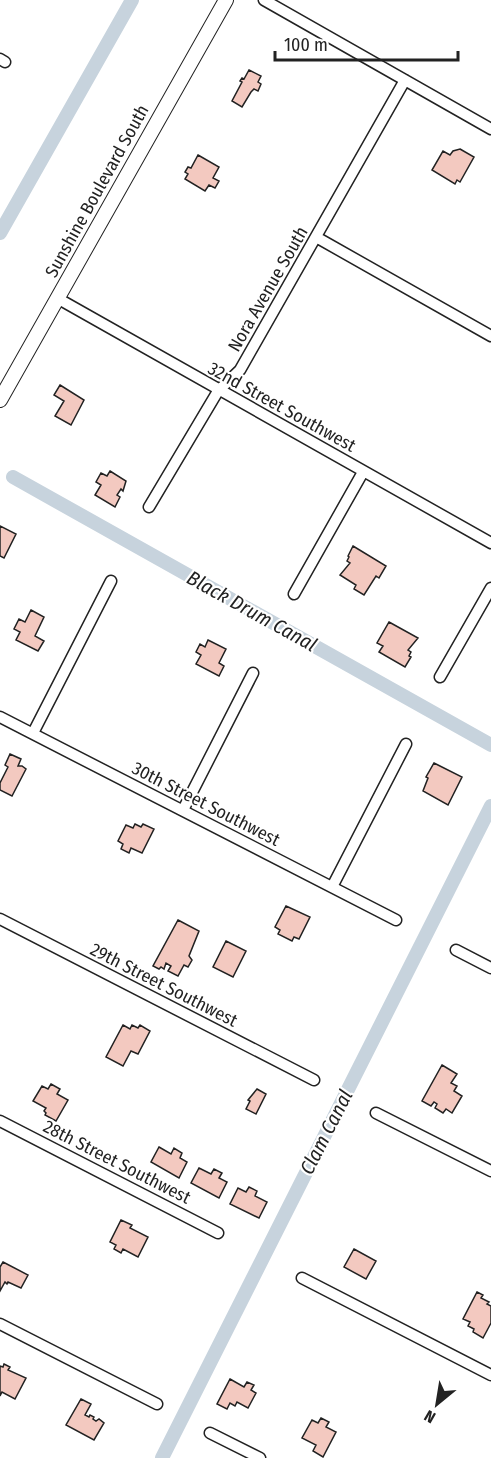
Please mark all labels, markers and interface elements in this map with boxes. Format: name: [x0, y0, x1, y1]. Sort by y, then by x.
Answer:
scale bar: [275, 24, 458, 62]
text: 100 m: [284, 34, 328, 56]
street label: Sunshine Boulevard South: [40, 101, 154, 281]
street label: Nora Avenue South: [223, 223, 313, 355]
street label: 32nd Street Southwest: [204, 357, 360, 457]
water label: Black Drum Canal: [183, 565, 321, 657]
street label: 30th Street Southwest: [128, 757, 284, 851]
street label: 29th Street Southwest: [87, 938, 241, 1032]
water label: Clam Canal: [295, 1086, 357, 1178]
street label: 28th Street Southwest: [40, 1115, 194, 1209]
north arrow: [407, 1374, 467, 1434]
text: N: [421, 1406, 439, 1427]

